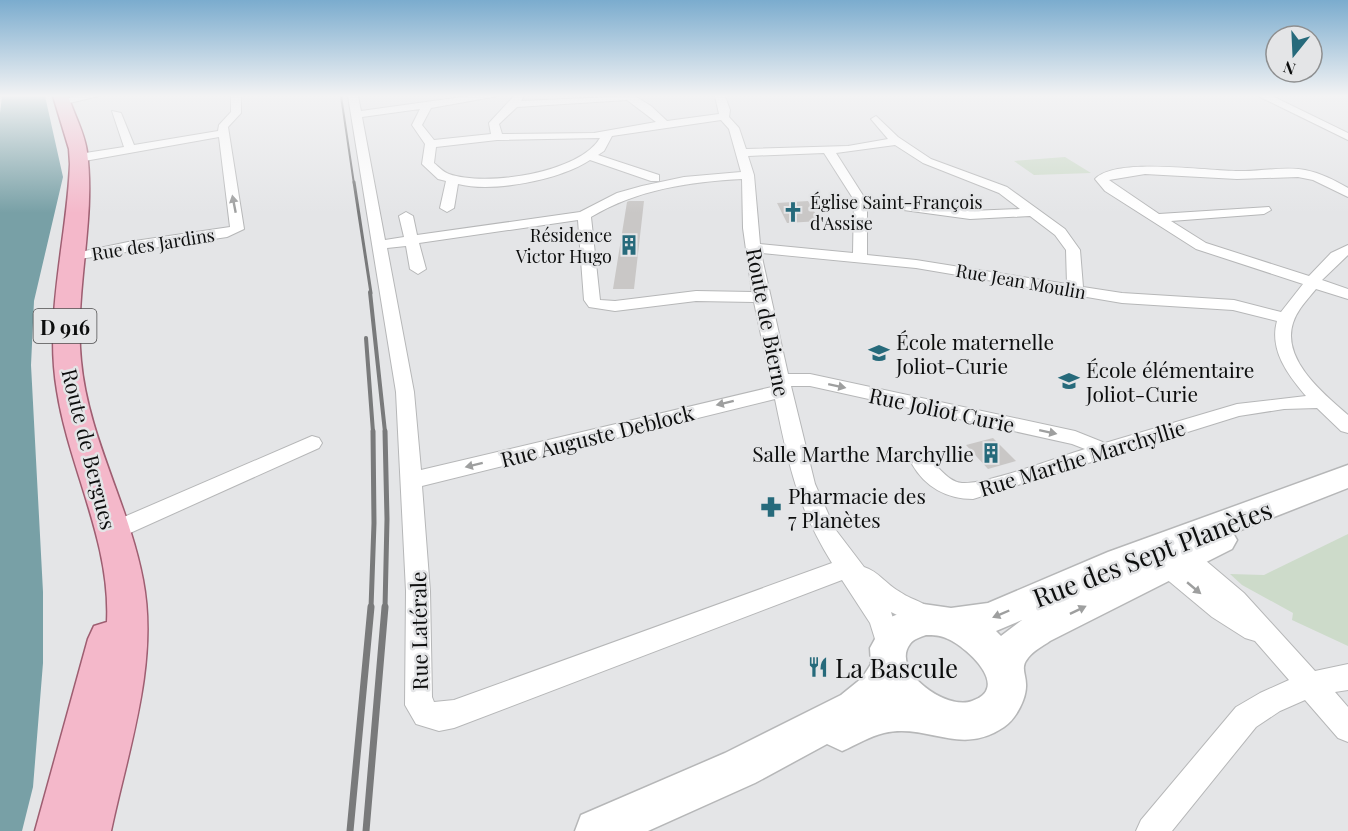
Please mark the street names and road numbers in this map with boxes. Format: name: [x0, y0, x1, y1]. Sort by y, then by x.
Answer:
street label: Rue des Jardins: [90, 222, 216, 266]
street label: Route de Bierne: [741, 245, 797, 399]
street label: Rue Jean Moulin: [954, 258, 1088, 304]
road number: D 916: [34, 309, 97, 343]
street label: Route de Bergues: [56, 366, 124, 532]
street label: Rue Joliot Curie: [867, 380, 1017, 438]
street label: Rue Auguste Deblock: [497, 397, 697, 473]
street label: Rue Marthe Marchyllie: [976, 412, 1188, 502]
street label: Rue des Sept Planètes: [1027, 491, 1277, 615]
street label: Rue Latérale: [403, 571, 433, 691]

